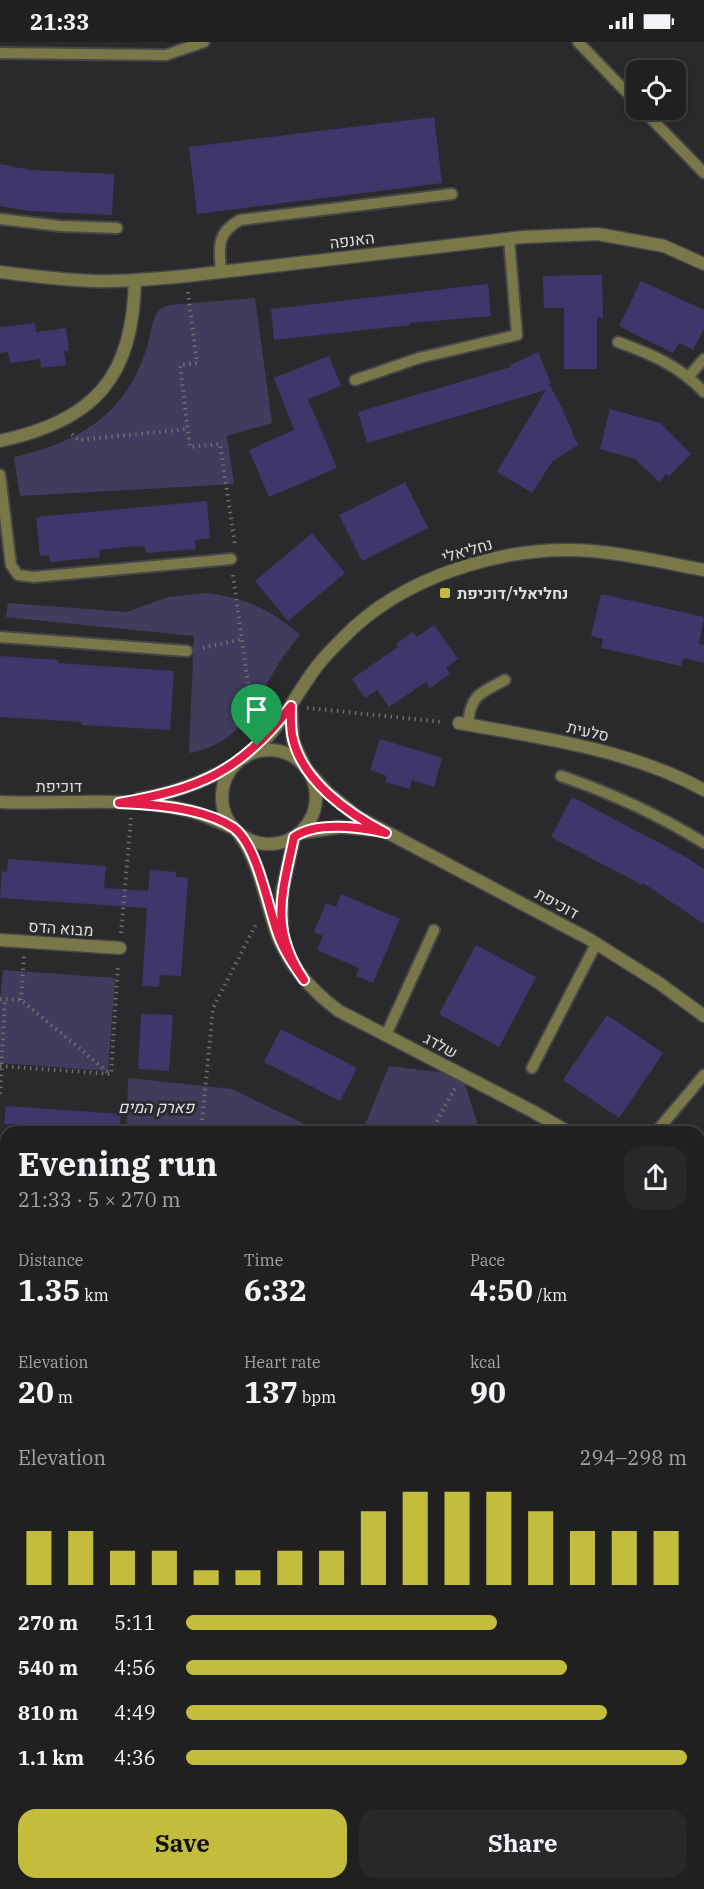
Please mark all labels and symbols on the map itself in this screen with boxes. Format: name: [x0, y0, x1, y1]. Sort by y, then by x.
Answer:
street label: האנפה: [328, 227, 376, 253]
street label: נחליאלי: [439, 533, 495, 567]
place label: נחליאלי/דוכיפת: [457, 583, 568, 603]
marker: נחליאלי/דוכיפת: [438, 586, 452, 600]
pin: [231, 684, 282, 746]
street label: סלעית: [565, 716, 611, 746]
street label: דוכיפת: [36, 776, 82, 796]
street label: דוכיפת: [532, 883, 582, 923]
street label: מבוא הדס: [28, 916, 94, 940]
street label: שלדג: [421, 1028, 461, 1062]
park label: פארק המים: [118, 1097, 195, 1117]

